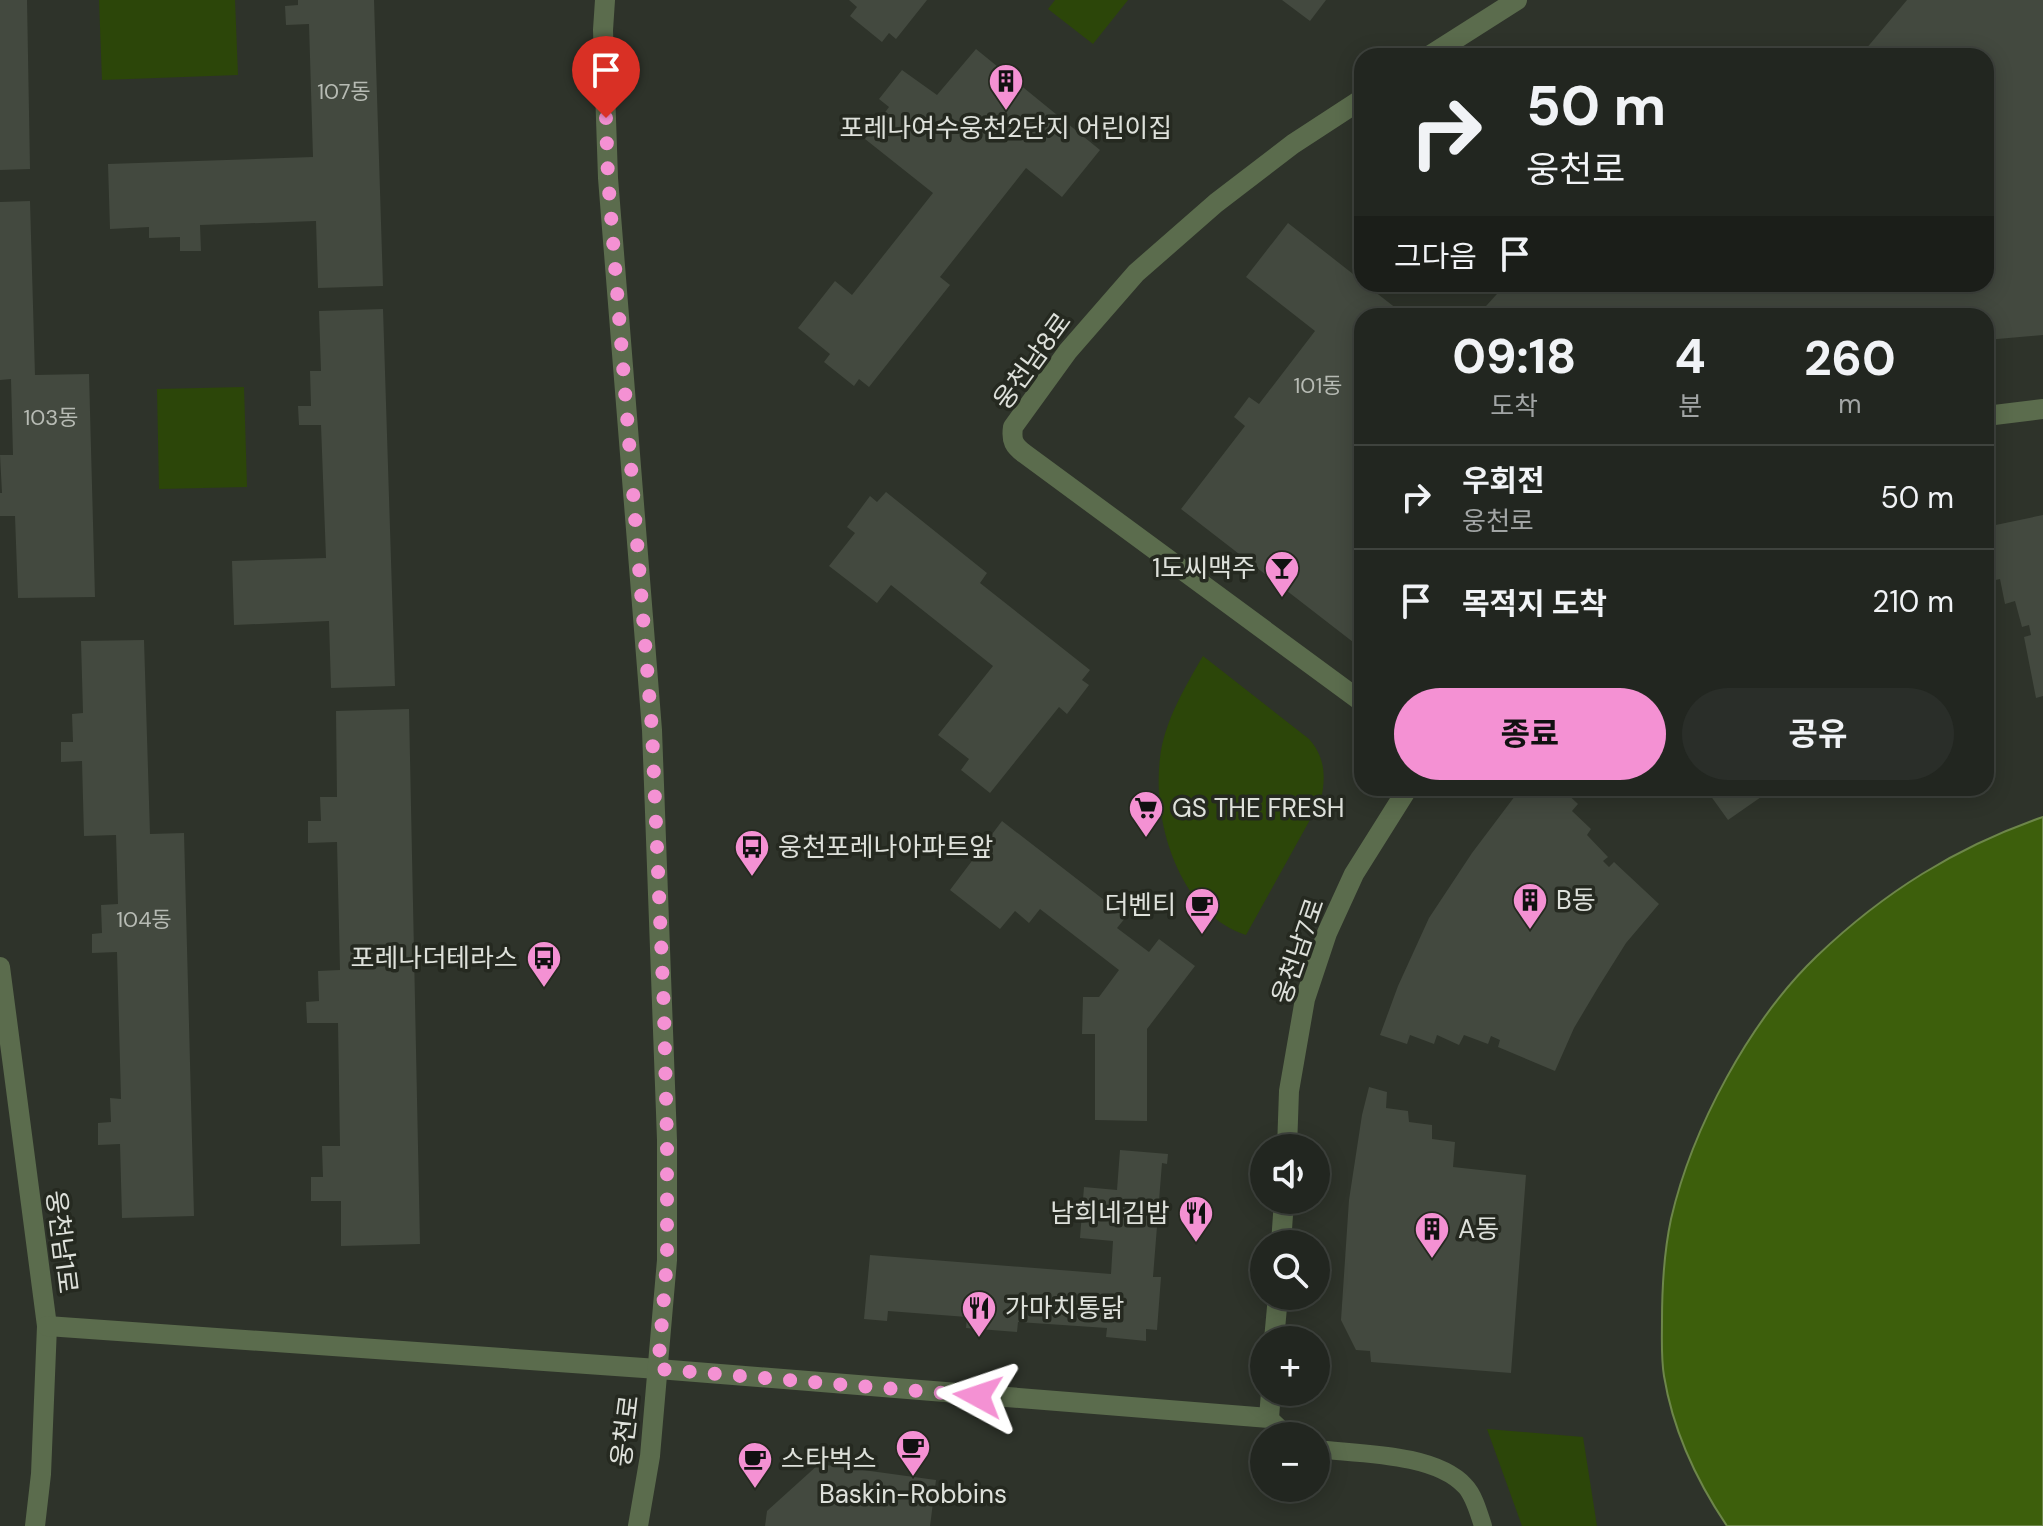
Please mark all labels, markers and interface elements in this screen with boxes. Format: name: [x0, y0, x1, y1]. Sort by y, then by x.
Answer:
pin: [572, 36, 640, 118]
icon: arrive: [584, 48, 628, 92]
building icon: 포레나여수웅천2단지 어린이집: [987, 62, 1025, 112]
text: 50 m: [1526, 69, 1666, 142]
house number: 107동: [317, 77, 371, 106]
icon: right: [1394, 80, 1498, 184]
place label: 포레나여수웅천2단지 어린이집: [840, 111, 1172, 145]
text: 웅천로: [1526, 146, 1625, 193]
icon: arrive: [1493, 232, 1537, 276]
text: 그다음: [1394, 237, 1477, 276]
street label: 웅천남8로: [985, 306, 1079, 416]
text: 09:18: [1452, 325, 1576, 388]
text: 4: [1675, 325, 1706, 388]
text: 260: [1804, 327, 1896, 390]
house number: 101동: [1293, 371, 1343, 400]
text: m: [1838, 387, 1861, 421]
text: 도착: [1490, 389, 1538, 423]
text: 분: [1678, 389, 1702, 423]
house number: 103동: [23, 403, 79, 432]
text: 우회전: [1462, 461, 1545, 500]
icon: right: [1394, 475, 1438, 519]
text: 50 m: [1880, 478, 1954, 517]
text: 웅천로: [1462, 504, 1534, 538]
bar icon: 1도씨맥주: [1263, 549, 1301, 599]
place label: 1도씨맥주: [1152, 551, 1256, 585]
icon: arrive: [1394, 579, 1438, 623]
text: 210 m: [1872, 582, 1954, 621]
text: 목적지 도착: [1462, 584, 1607, 623]
button: 종료: [1394, 688, 1666, 780]
button: 공유: [1682, 688, 1954, 780]
supermarket icon: GS THE FRESH: [1127, 789, 1165, 839]
place label: GS THE FRESH: [1172, 791, 1344, 825]
bus stop icon: 웅천포레나아파트앞: [733, 828, 771, 878]
place label: 웅천포레나아파트앞: [778, 830, 993, 864]
building icon: B동: [1511, 881, 1549, 931]
place label: B동: [1556, 883, 1596, 917]
cafe icon: 더벤티: [1183, 886, 1221, 936]
place label: 더벤티: [1104, 888, 1176, 922]
street label: 웅천남7로: [1264, 894, 1332, 1008]
house number: 104동: [116, 905, 172, 934]
bus stop icon: 포레나더테라스: [525, 939, 563, 989]
place label: 포레나더테라스: [351, 941, 518, 975]
map controls: [1250, 1134, 1330, 1502]
button: sound: [1250, 1134, 1330, 1214]
street label: 웅천남1로: [39, 1188, 85, 1296]
restaurant icon: 남희네김밥: [1177, 1194, 1215, 1244]
place label: 남희네김밥: [1050, 1196, 1170, 1230]
building icon: A동: [1413, 1210, 1451, 1260]
place label: A동: [1458, 1212, 1499, 1246]
button: search: [1250, 1230, 1330, 1310]
restaurant icon: 가마치통닭: [960, 1289, 998, 1339]
place label: 가마치통닭: [1005, 1291, 1125, 1325]
button: +: [1250, 1326, 1330, 1406]
position arrow: [936, 1354, 1020, 1438]
street label: 웅천로: [604, 1393, 646, 1469]
button: −: [1250, 1422, 1330, 1502]
cafe icon: Baskin-Robbins: [894, 1428, 932, 1478]
cafe icon: 스타벅스: [736, 1440, 774, 1490]
place label: 스타벅스: [781, 1442, 877, 1476]
place label: Baskin-Robbins: [819, 1477, 1007, 1511]

